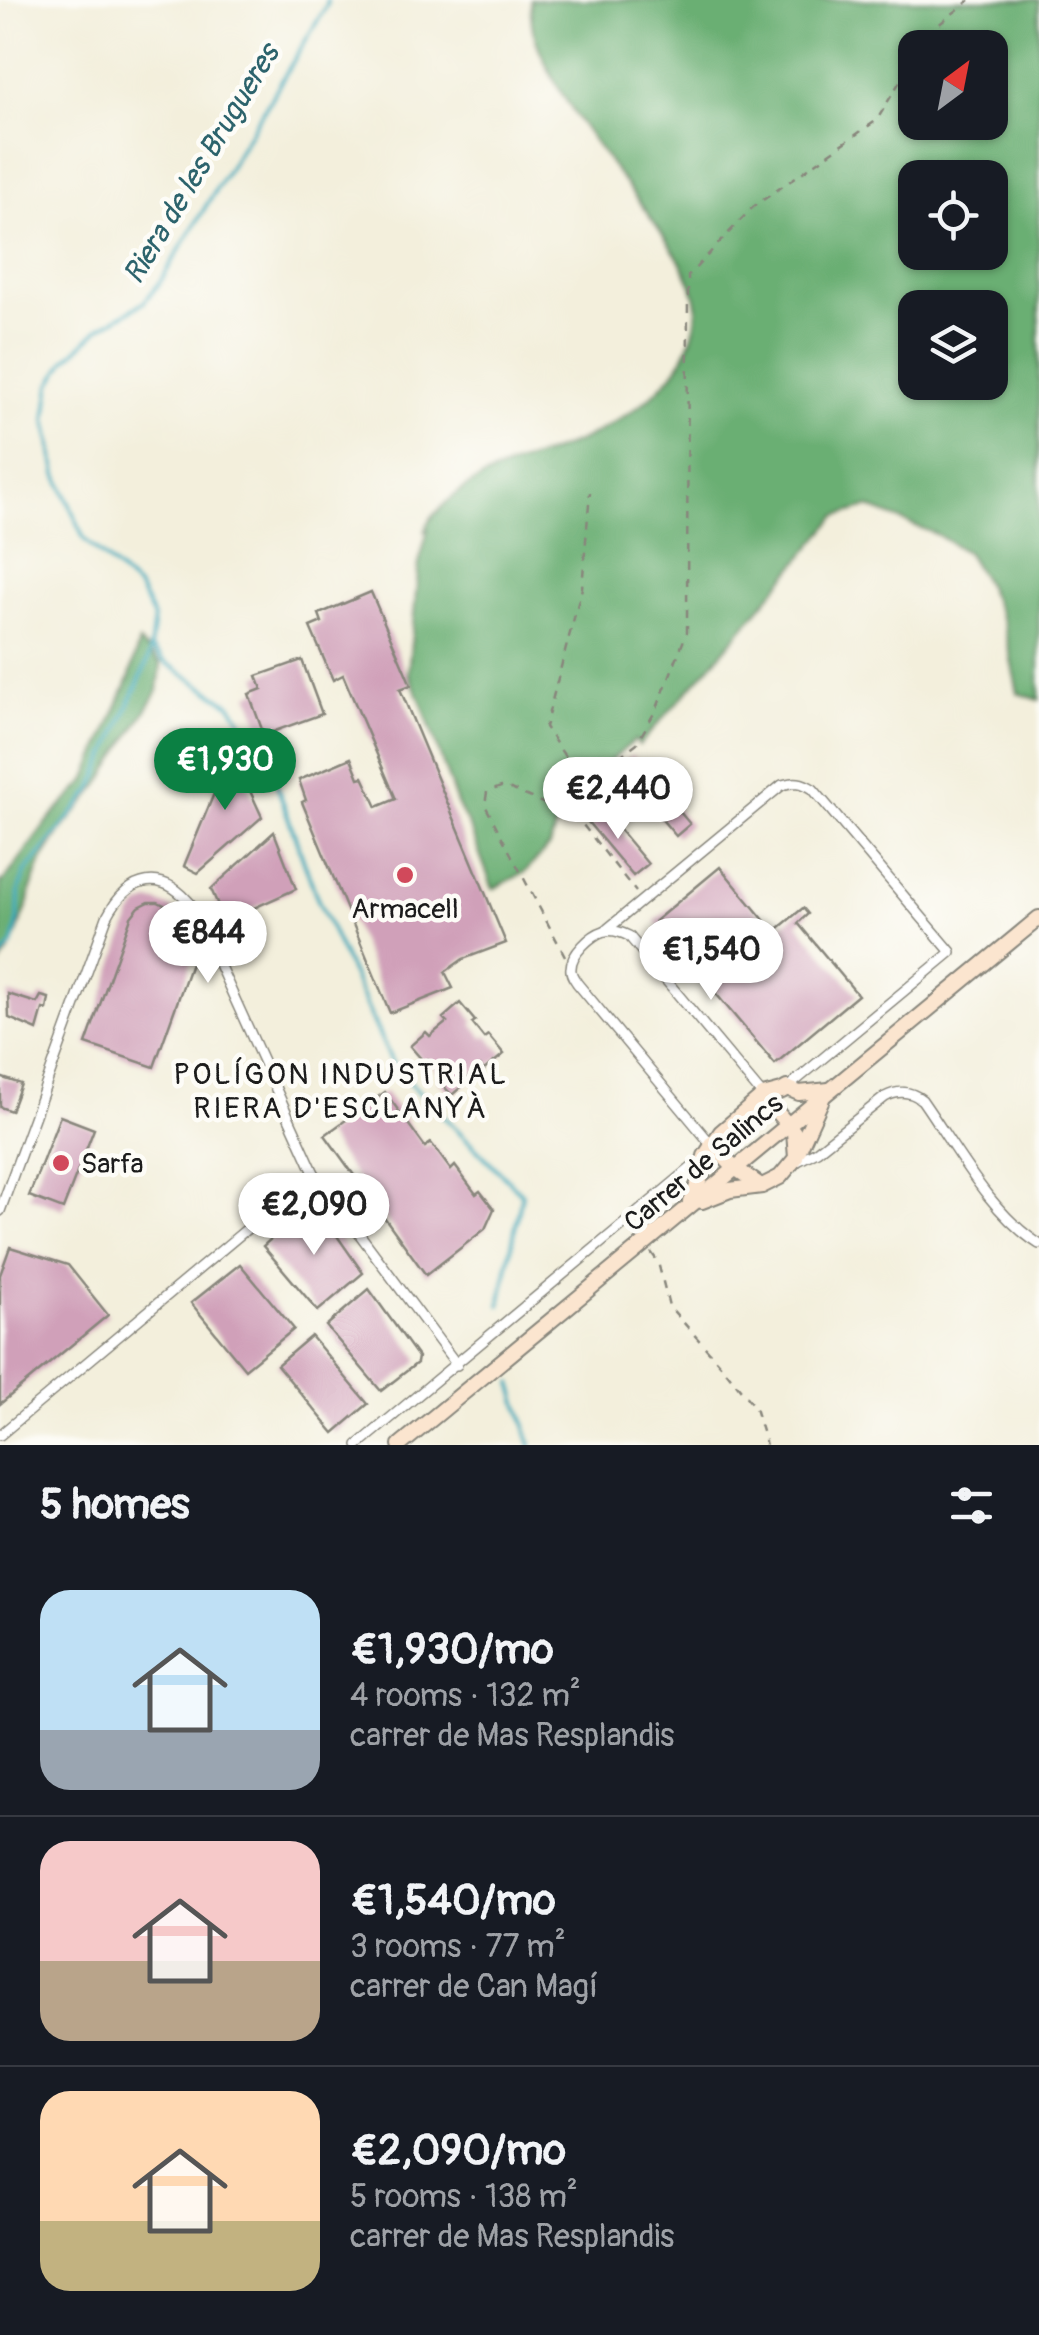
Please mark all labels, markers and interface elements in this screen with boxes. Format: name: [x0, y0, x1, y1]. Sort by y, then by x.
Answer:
north arrow: [898, 30, 1008, 140]
map controls: [898, 30, 1008, 400]
water label: Riera de les Brugueres: [115, 35, 289, 291]
button: locate: [898, 160, 1008, 270]
button: layers: [898, 290, 1008, 400]
pin: €1,930: [144, 728, 306, 813]
text: €1,930: [176, 740, 274, 780]
pin: €2,440: [537, 757, 699, 842]
text: €2,440: [565, 769, 671, 809]
marker: Armacell: [394, 864, 416, 886]
place label: Armacell: [351, 892, 459, 927]
pin: €844: [149, 901, 267, 986]
text: €844: [171, 913, 245, 953]
pin: €1,540: [630, 918, 792, 1003]
text: €1,540: [661, 930, 761, 970]
district label: POLÍGON INDUSTRIAL RIERA D'ESCLANYÀ: [173, 1056, 509, 1127]
street label: Carrer de Salincs: [617, 1086, 791, 1240]
place label: Sarfa: [81, 1147, 144, 1182]
marker: Sarfa: [50, 1152, 72, 1174]
pin: €2,090: [233, 1173, 395, 1258]
text: €2,090: [260, 1185, 368, 1225]
icon: filters: [944, 1478, 999, 1533]
text: 5 homes: [40, 1479, 190, 1531]
text: €1,930/mo: [350, 1624, 554, 1676]
icon: home: [120, 1630, 240, 1750]
text: 4 rooms · 132 m²: [350, 1676, 581, 1716]
text: carrer de Mas Resplandis: [350, 1716, 674, 1756]
text: €1,540/mo: [350, 1875, 556, 1927]
icon: home: [120, 1881, 240, 2001]
text: 3 rooms · 77 m²: [350, 1927, 566, 1967]
text: carrer de Can Magí: [350, 1967, 598, 2007]
text: €2,090/mo: [350, 2125, 566, 2177]
icon: home: [120, 2131, 240, 2251]
text: 5 rooms · 138 m²: [350, 2177, 578, 2217]
text: carrer de Mas Resplandis: [350, 2217, 674, 2257]

